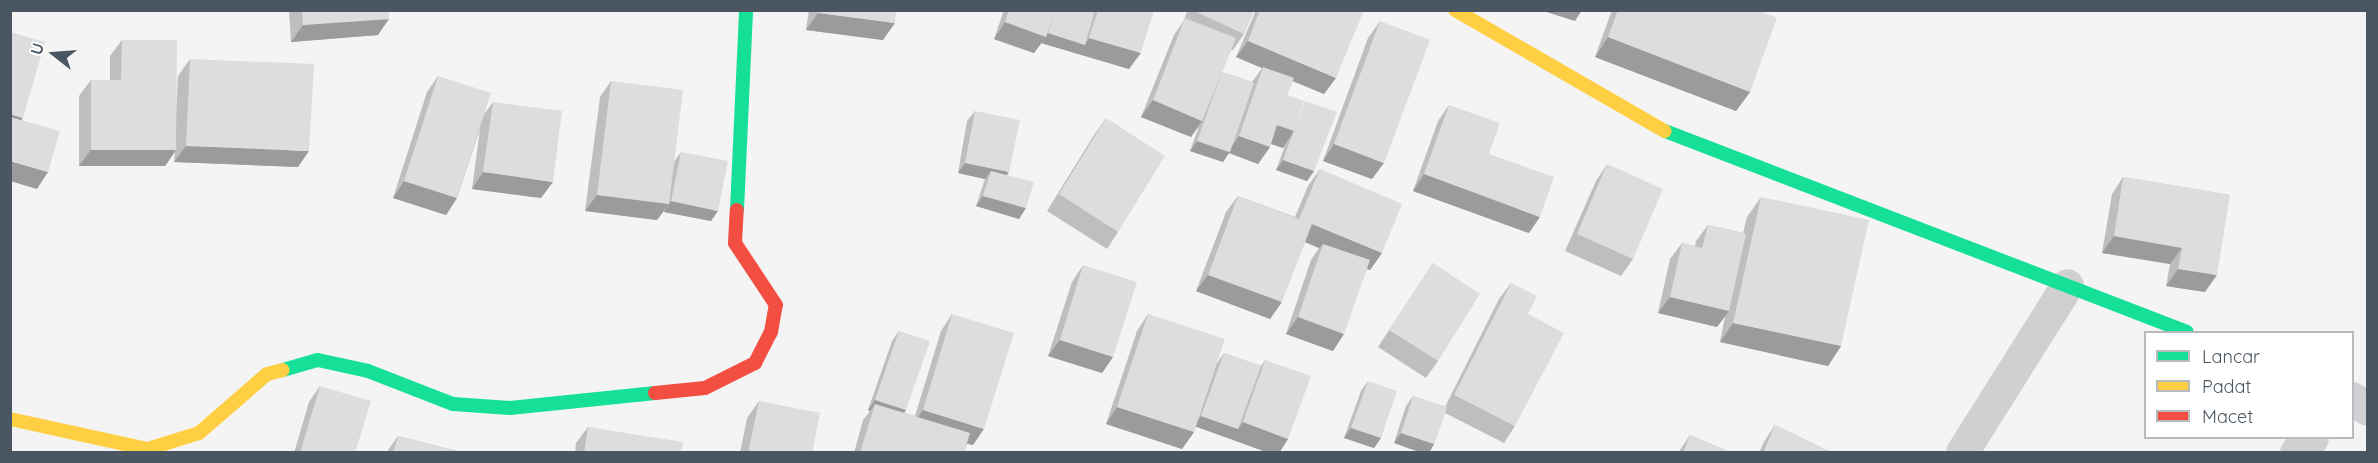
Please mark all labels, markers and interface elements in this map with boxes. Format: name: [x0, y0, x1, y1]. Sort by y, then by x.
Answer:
north arrow: [24, 24, 84, 84]
text: U: [26, 40, 48, 57]
legend: [2144, 331, 2354, 439]
text: Lancar: [2202, 345, 2260, 368]
text: Padat: [2202, 375, 2251, 398]
text: Macet: [2202, 405, 2253, 428]

